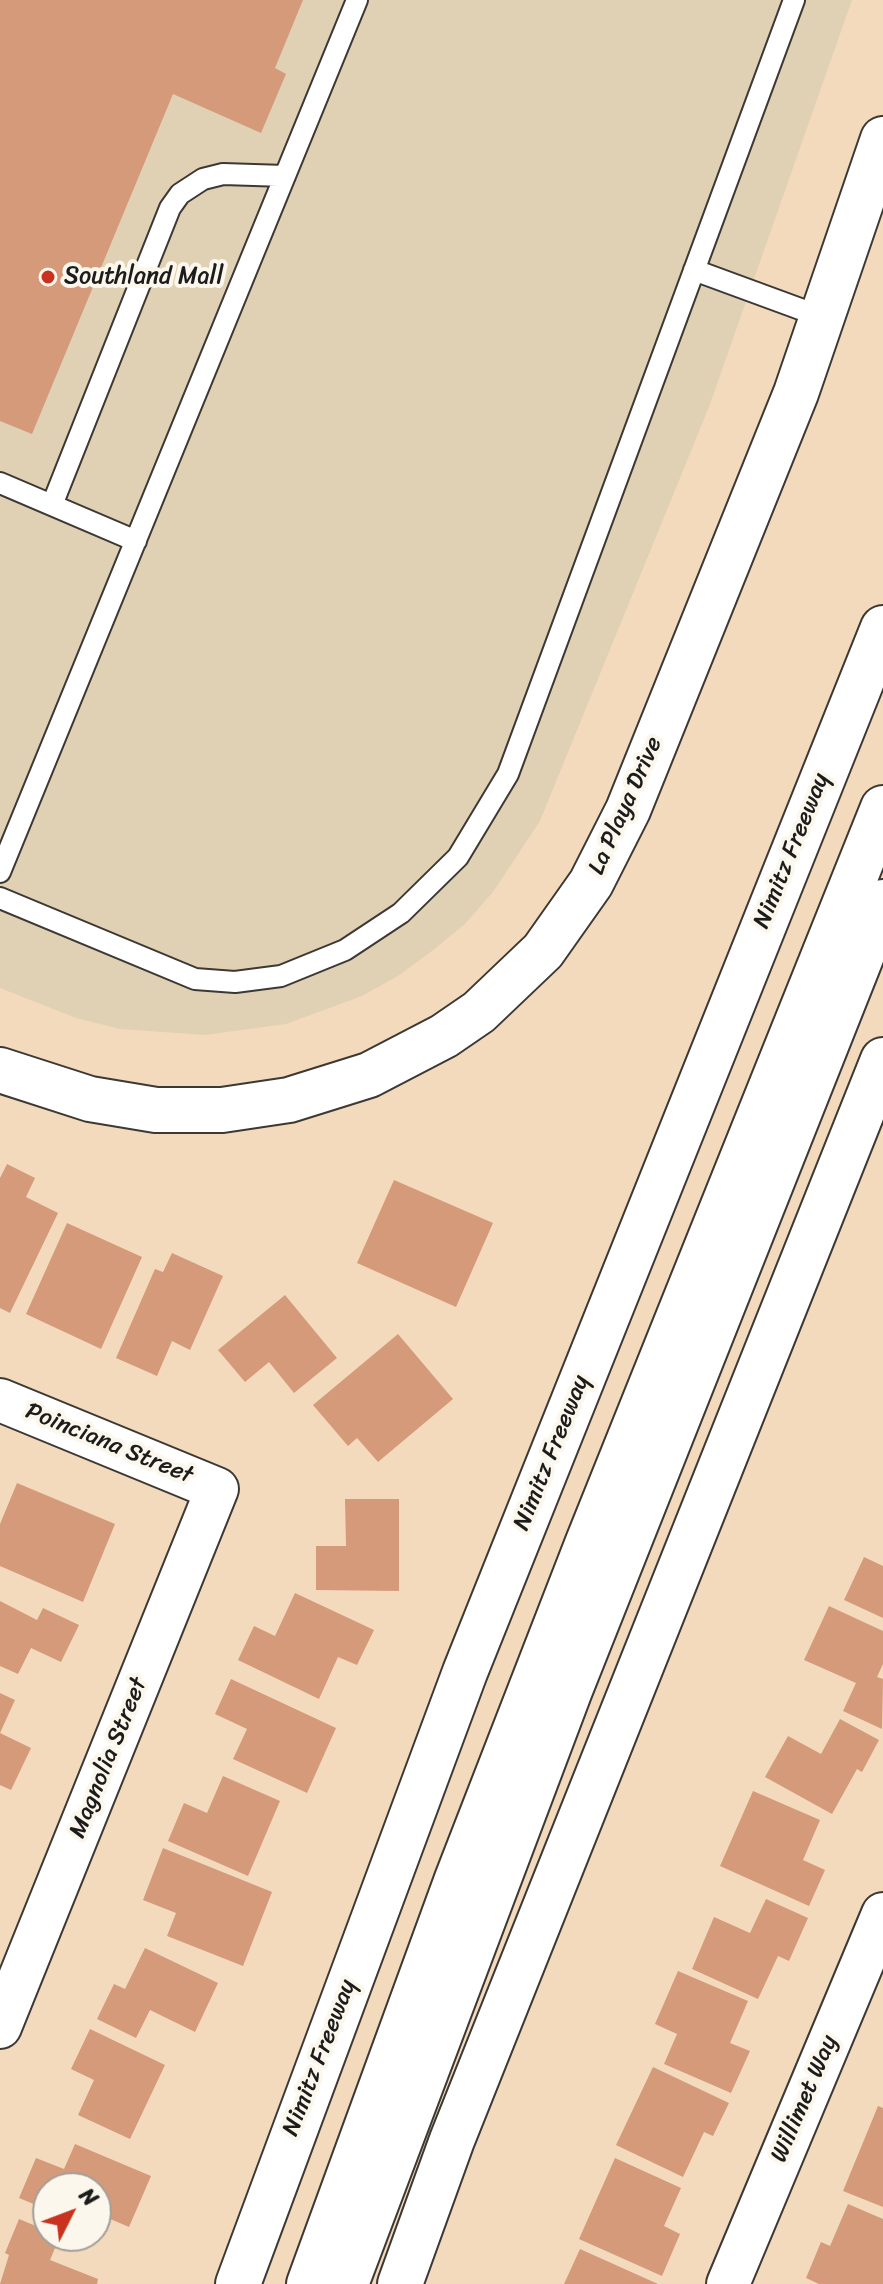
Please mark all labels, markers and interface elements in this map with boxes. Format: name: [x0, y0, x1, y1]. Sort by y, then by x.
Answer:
place label: Southland Mall: [64, 263, 223, 291]
marker: Southland Mall: [39, 268, 57, 286]
street label: La Playa Drive: [583, 733, 669, 879]
street label: Nimitz Freeway: [748, 769, 836, 933]
street label: Nimitz Freeway: [508, 1371, 596, 1535]
street label: Poinciana Street: [21, 1397, 197, 1491]
street label: Magnolia Street: [64, 1674, 154, 1842]
street label: Nimitz Freeway: [277, 1976, 363, 2140]
street label: Willimet Way: [765, 2031, 845, 2167]
north arrow: [32, 2172, 112, 2252]
text: N: [69, 2178, 108, 2216]

